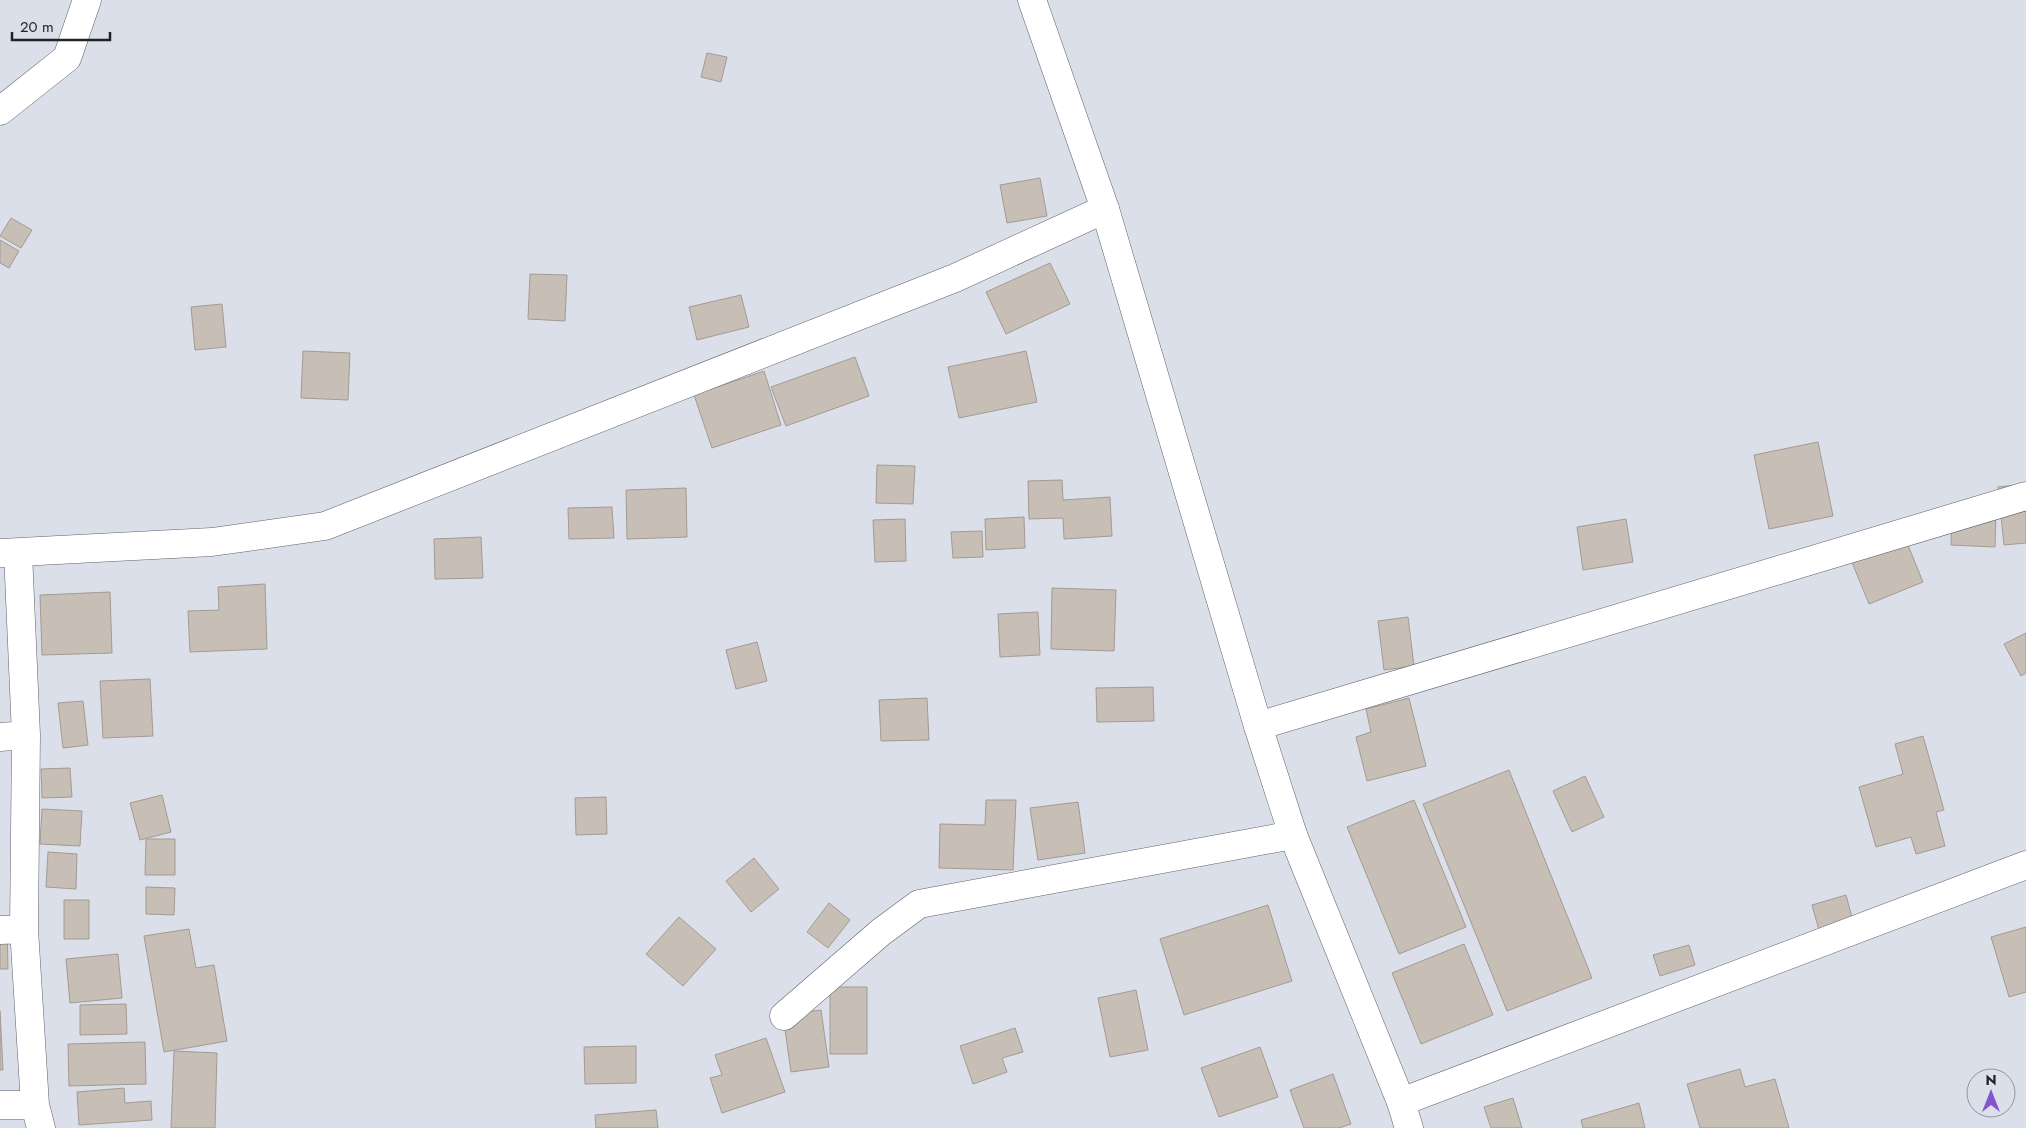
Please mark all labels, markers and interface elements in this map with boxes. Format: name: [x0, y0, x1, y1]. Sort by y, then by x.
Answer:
scale bar: [12, 10, 110, 42]
text: 20 m: [20, 16, 54, 38]
north arrow: [1966, 1068, 2016, 1118]
text: N: [1985, 1070, 1997, 1090]

